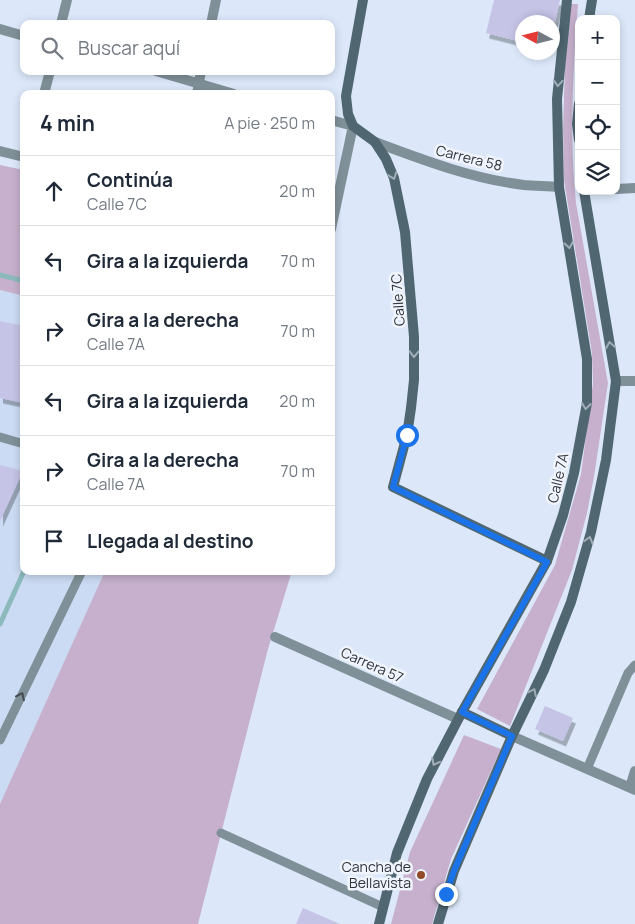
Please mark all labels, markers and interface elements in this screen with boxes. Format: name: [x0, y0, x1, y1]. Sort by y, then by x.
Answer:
north arrow: [515, 15, 560, 60]
map controls: [575, 15, 620, 195]
button: +: [575, 15, 620, 60]
search box: [20, 20, 335, 75]
icon: search: [38, 34, 66, 62]
text: Buscar aquí: [78, 35, 180, 61]
button: −: [575, 60, 620, 105]
one-way arrow: [553, 80, 564, 88]
button: locate: [575, 105, 620, 150]
text: 4 min: [40, 109, 95, 137]
text: A pie · 250 m: [224, 112, 315, 134]
street label: Carrera 58: [434, 140, 504, 175]
button: layers: [575, 150, 620, 195]
text: Continúa: [87, 167, 173, 193]
one-way arrow: [387, 171, 397, 180]
icon: ahead: [40, 177, 68, 205]
text: 20 m: [279, 180, 315, 202]
text: Calle 7C: [87, 193, 147, 215]
one-way arrow: [563, 241, 573, 249]
icon: left: [40, 247, 68, 275]
text: Gira a la izquierda: [87, 248, 248, 274]
text: 70 m: [280, 250, 315, 272]
street label: Calle 7C: [386, 273, 409, 327]
text: Gira a la derecha: [87, 307, 239, 333]
icon: right: [40, 317, 68, 345]
text: 70 m: [280, 320, 315, 342]
text: Calle 7A: [87, 333, 145, 355]
one-way arrow: [605, 341, 616, 349]
one-way arrow: [409, 351, 419, 359]
icon: left: [40, 387, 68, 415]
text: Gira a la izquierda: [87, 388, 248, 414]
text: 20 m: [279, 390, 315, 412]
one-way arrow: [581, 402, 592, 410]
route start: [396, 424, 419, 447]
text: Gira a la derecha: [87, 447, 239, 473]
street label: Calle 7A: [543, 451, 572, 505]
icon: right: [40, 457, 68, 485]
text: 70 m: [280, 460, 315, 482]
text: Calle 7A: [87, 473, 145, 495]
icon: arrive: [40, 527, 68, 555]
text: Llegada al destino: [87, 528, 254, 554]
one-way arrow: [583, 536, 593, 544]
street label: Carrera 57: [338, 642, 406, 687]
one-way arrow: [527, 688, 537, 697]
one-way arrow: [15, 692, 26, 701]
one-way arrow: [431, 757, 441, 766]
place label: Cancha de Bellavista: [342, 857, 411, 892]
marker: Cancha de Bellavista: [415, 869, 427, 881]
route end: [435, 883, 458, 906]

